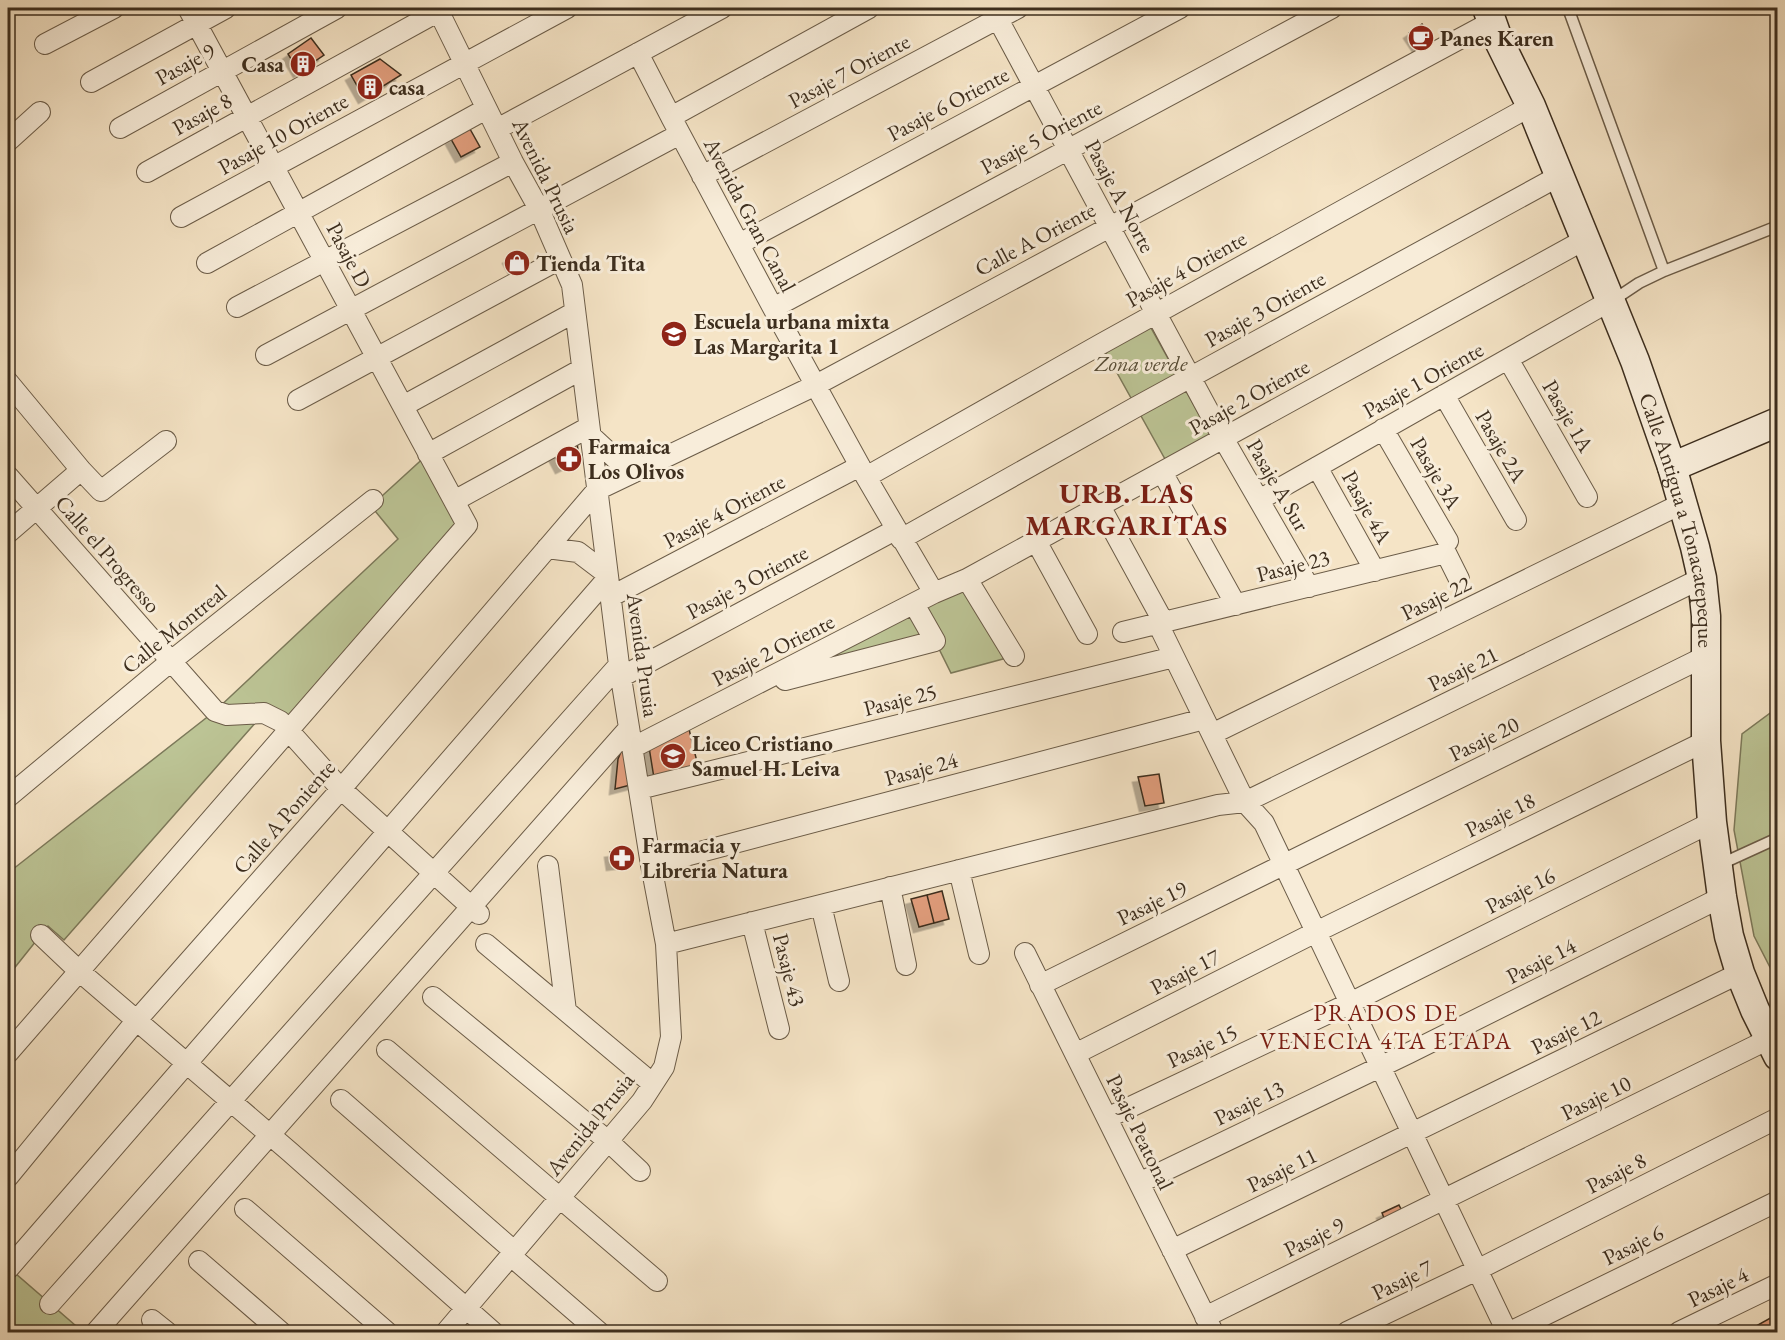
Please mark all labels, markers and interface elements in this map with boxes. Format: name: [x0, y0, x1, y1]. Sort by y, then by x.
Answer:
cafe icon: Panes Karen: [1406, 23, 1436, 53]
place label: Panes Karen: [1440, 24, 1555, 53]
street label: Pasaje 7 Oriente: [783, 27, 915, 115]
street label: Pasaje 9: [150, 36, 220, 92]
building icon: Casa: [288, 49, 318, 79]
place label: Casa: [241, 50, 284, 79]
street label: Pasaje 6 Oriente: [882, 60, 1014, 148]
building icon: casa: [355, 72, 385, 102]
place label: casa: [389, 73, 425, 102]
street label: Pasaje 8: [167, 86, 237, 142]
street label: Pasaje 10 Oriente: [213, 86, 353, 182]
street label: Pasaje 5 Oriente: [975, 93, 1107, 181]
street label: Avenida Prusia: [505, 113, 587, 239]
street label: Avenida Gran Canal: [697, 132, 803, 297]
street label: Pasaje A Norte: [1078, 134, 1162, 258]
street label: Calle A Oriente: [970, 195, 1101, 283]
street label: Pasaje D: [320, 217, 378, 293]
street label: Pasaje 4 Oriente: [1121, 224, 1252, 314]
shop icon: Tienda Tita: [502, 248, 532, 278]
place label: Tienda Tita: [536, 249, 646, 278]
street label: Pasaje 3 Oriente: [1200, 264, 1331, 354]
place label: Escuela urbana mixta Las Margarita 1: [694, 307, 890, 361]
school or university icon: Escuela urbana mixta Las Margarita 1: [659, 319, 689, 349]
street label: Pasaje 1 Oriente: [1358, 335, 1489, 425]
park label: Zona verde: [1094, 349, 1188, 378]
street label: Pasaje 2 Oriente: [1184, 352, 1315, 442]
street label: Pasaje 1A: [1536, 374, 1601, 458]
street label: Calle Antigua a Tonacatepeque: [1633, 389, 1721, 648]
street label: Pasaje 2A: [1469, 404, 1534, 488]
street label: Pasaje 3A: [1404, 431, 1469, 515]
place label: Farmaica Los Olivos: [588, 432, 684, 486]
street label: Pasaje A Sur: [1240, 433, 1316, 537]
pharmacy icon: Farmaica Los Olivos: [554, 444, 584, 474]
street label: Pasaje 4A: [1335, 465, 1399, 549]
street label: Pasaje 4 Oriente: [658, 467, 790, 555]
district label: URB. LAS MARGARITAS: [1025, 475, 1229, 543]
street label: Calle el Progresso: [49, 489, 167, 619]
street label: Pasaje 3 Oriente: [681, 538, 813, 626]
street label: Pasaje 23: [1253, 543, 1333, 589]
street label: Pasaje 22: [1396, 568, 1476, 627]
street label: Calle Montreal: [116, 578, 232, 680]
street label: Avenida Prusia: [620, 590, 666, 719]
street label: Pasaje 2 Oriente: [707, 607, 839, 693]
street label: Pasaje 21: [1423, 640, 1503, 698]
street label: Pasaje 25: [860, 677, 940, 723]
street label: Pasaje 20: [1444, 709, 1524, 768]
place label: Liceo Cristiano Samuel H. Leiva: [692, 729, 840, 783]
school or university icon: Liceo Cristiano Samuel H. Leiva: [658, 741, 688, 771]
street label: Pasaje 24: [881, 745, 961, 793]
street label: Calle A Poniente: [226, 754, 342, 880]
street label: Pasaje 18: [1460, 786, 1540, 844]
place label: Farmacia y Libreria Natura: [642, 831, 788, 885]
pharmacy icon: Farmacia y Libreria Natura: [607, 843, 637, 873]
street label: Pasaje 16: [1480, 861, 1560, 921]
street label: Pasaje 19: [1112, 873, 1192, 932]
street label: Pasaje 43: [766, 930, 812, 1010]
street label: Pasaje 14: [1501, 931, 1581, 991]
street label: Pasaje 17: [1145, 942, 1225, 1002]
district label: PRADOS DE VENECIA 4TA ETAPA: [1259, 997, 1513, 1056]
street label: Pasaje 12: [1526, 1002, 1606, 1061]
street label: Pasaje 15: [1162, 1017, 1242, 1075]
street label: Avenida Prusia: [539, 1066, 641, 1182]
street label: Pasaje 10: [1556, 1068, 1636, 1127]
street label: Pasaje Peatonal: [1100, 1069, 1180, 1195]
street label: Pasaje 13: [1209, 1074, 1289, 1132]
street label: Pasaje 11: [1242, 1141, 1322, 1199]
street label: Pasaje 8: [1581, 1146, 1651, 1200]
street label: Pasaje 9: [1279, 1210, 1350, 1264]
street label: Pasaje 6: [1598, 1218, 1669, 1272]
street label: Pasaje 7: [1367, 1253, 1438, 1307]
street label: Pasaje 4: [1683, 1260, 1754, 1314]

